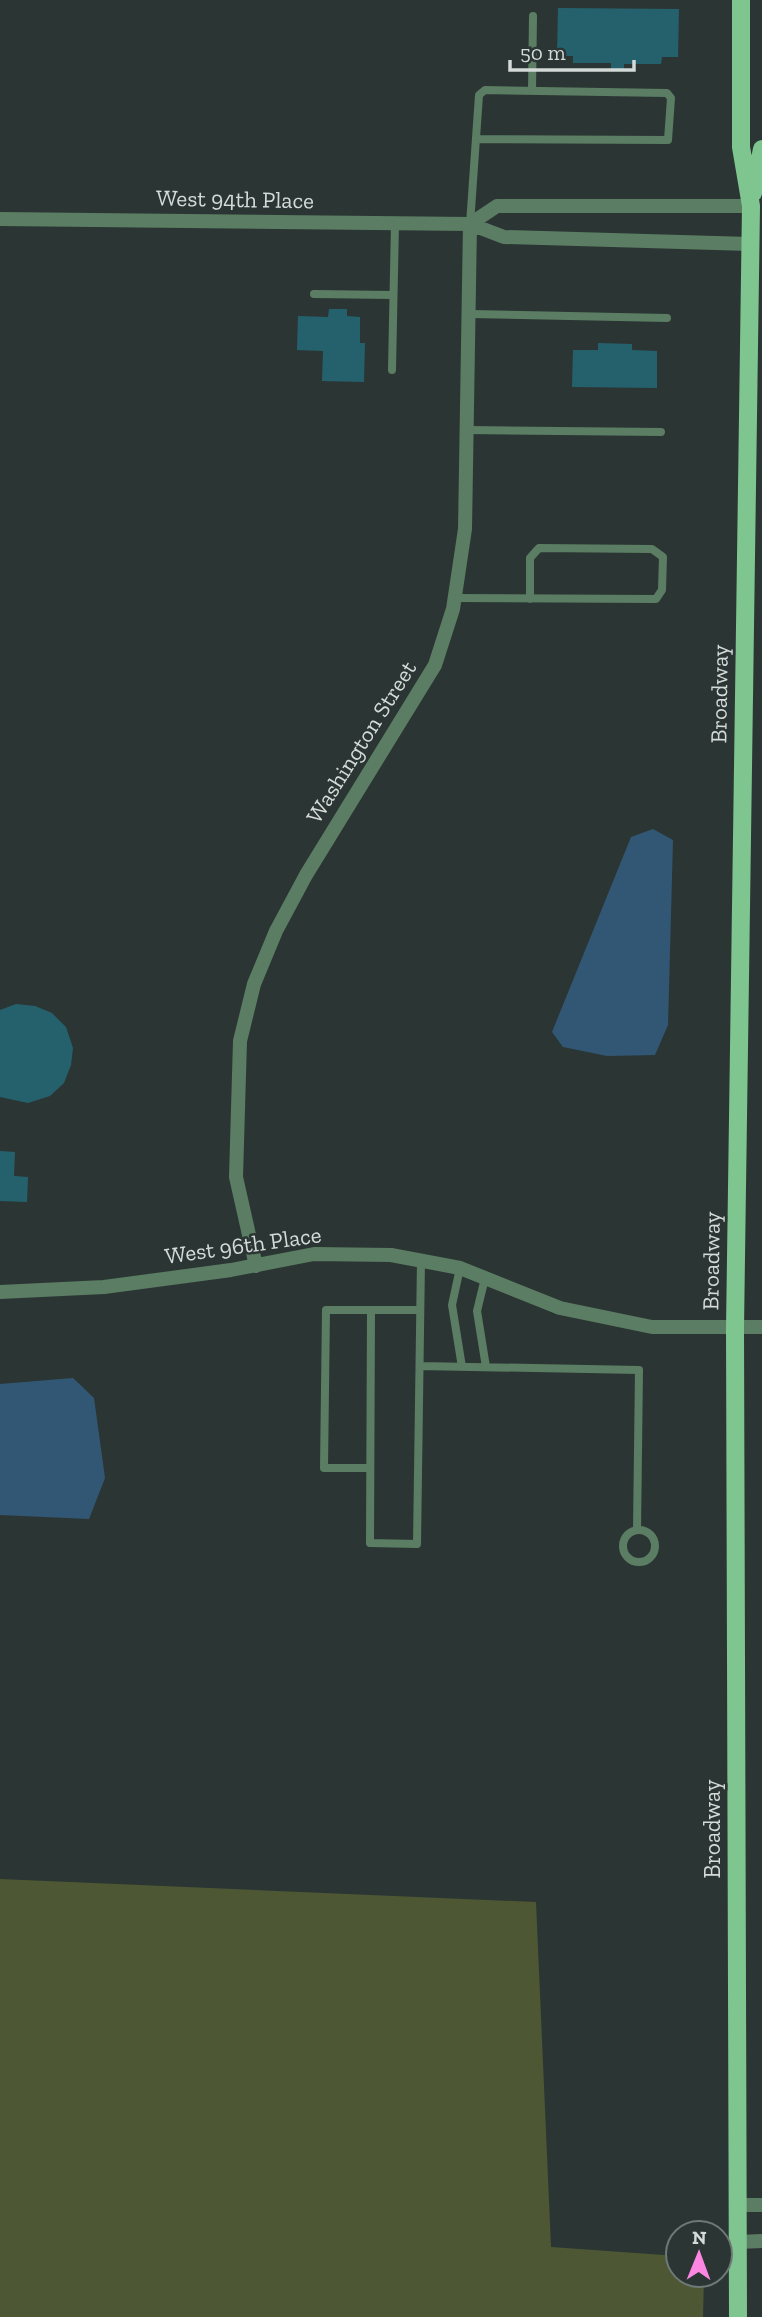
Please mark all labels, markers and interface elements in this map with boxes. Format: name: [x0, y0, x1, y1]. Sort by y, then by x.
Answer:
scale bar: [510, 28, 634, 72]
text: 50 m: [520, 40, 566, 65]
street label: West 94th Place: [156, 184, 314, 214]
street label: Broadway: [704, 644, 734, 744]
street label: Washington Street: [300, 655, 422, 828]
street label: Broadway: [696, 1211, 726, 1311]
street label: West 96th Place: [163, 1220, 323, 1270]
street label: Broadway: [698, 1779, 726, 1878]
north arrow: [664, 2219, 734, 2289]
text: N: [692, 2226, 707, 2249]

